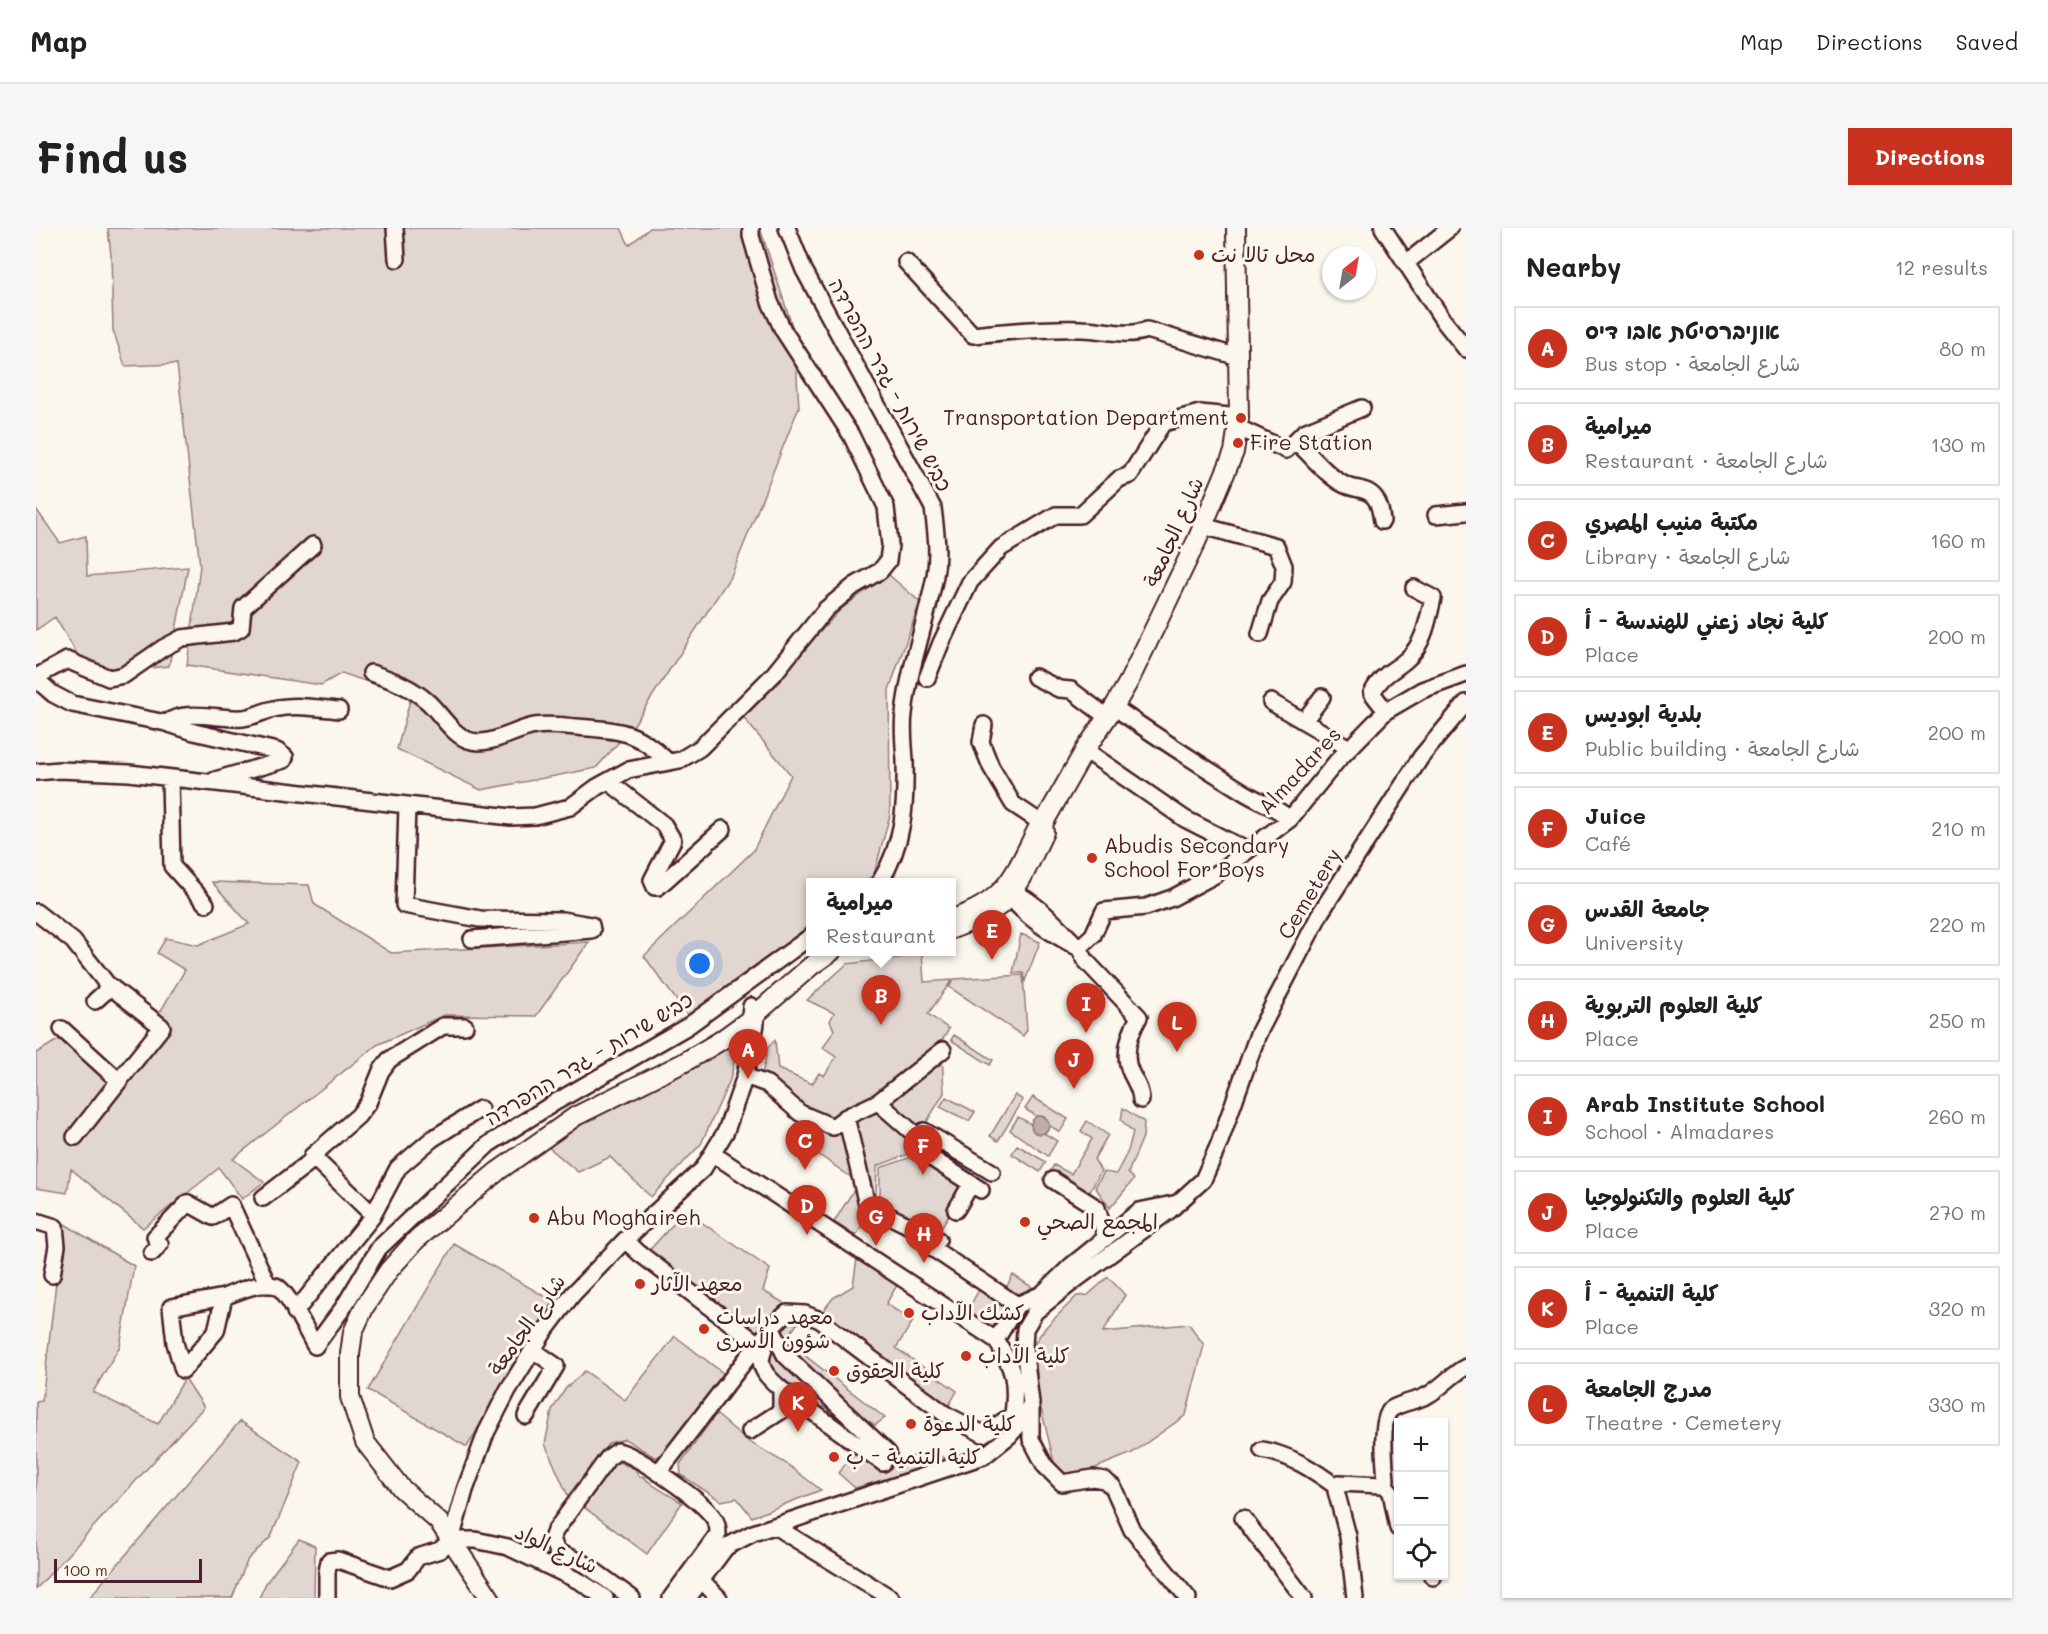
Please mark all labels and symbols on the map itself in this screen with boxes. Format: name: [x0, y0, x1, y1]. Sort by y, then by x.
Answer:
place label: محل تالا نت: [1211, 240, 1316, 267]
north arrow: [1322, 246, 1376, 300]
marker: محل تالا نت: [1192, 248, 1206, 262]
street label: כביש שירות - גדר ההפרדה: [824, 273, 959, 496]
place label: Transportation Department: [943, 403, 1229, 430]
marker: Transportation Department: [1234, 411, 1248, 425]
place label: Fire Station: [1250, 428, 1372, 455]
marker: Fire Station: [1231, 436, 1245, 450]
street label: شارع الجامعة: [1136, 472, 1212, 592]
street label: Almadares: [1252, 721, 1346, 819]
place label: Abudis Secondary School For Boys: [1104, 831, 1289, 882]
street label: Cemetery: [1271, 843, 1346, 944]
marker: Abudis Secondary School For Boys: [1085, 851, 1099, 865]
pin: E: [972, 910, 1012, 960]
your location: [685, 949, 714, 978]
pin: B: [862, 976, 900, 1025]
pin: I: [1066, 984, 1106, 1033]
street label: כביש שירות - גדר ההפרדה: [479, 985, 697, 1131]
pin: L: [1158, 1002, 1196, 1052]
pin: A: [728, 1030, 768, 1079]
pin: J: [1054, 1040, 1094, 1089]
pin: C: [786, 1120, 824, 1170]
pin: F: [904, 1126, 942, 1175]
pin: D: [788, 1186, 826, 1235]
pin: G: [856, 1196, 896, 1246]
place label: Abu Moghaireh: [546, 1203, 700, 1230]
place label: المجمع الصحي: [1037, 1207, 1158, 1241]
marker: Abu Moghaireh: [527, 1211, 541, 1225]
pin: H: [904, 1214, 944, 1263]
marker: المجمع الصحي: [1018, 1215, 1032, 1229]
street label: شارع الجامعة: [481, 1268, 573, 1382]
place label: معهد الآثار: [650, 1269, 743, 1296]
marker: معهد الآثار: [633, 1277, 647, 1291]
place label: كشك الآداب: [921, 1298, 1024, 1326]
place label: معهد دراسات شؤون الأسرى: [716, 1302, 833, 1354]
marker: كشك الآداب: [902, 1306, 916, 1320]
marker: معهد دراسات شؤون الأسرى: [697, 1322, 711, 1336]
place label: كلية الآداب: [978, 1341, 1069, 1369]
marker: كلية الآداب: [959, 1349, 973, 1363]
place label: كلية الحقوق: [846, 1356, 944, 1384]
marker: كلية الحقوق: [827, 1364, 841, 1378]
pin: K: [778, 1382, 818, 1432]
place label: كلية الدعوة: [923, 1409, 1016, 1437]
marker: كلية الدعوة: [904, 1417, 918, 1431]
place label: كلية التنمية - ب: [846, 1442, 981, 1470]
marker: كلية التنمية - ب: [827, 1450, 841, 1464]
street label: شارع الواد: [510, 1517, 602, 1581]
scale bar: [54, 1556, 202, 1584]

